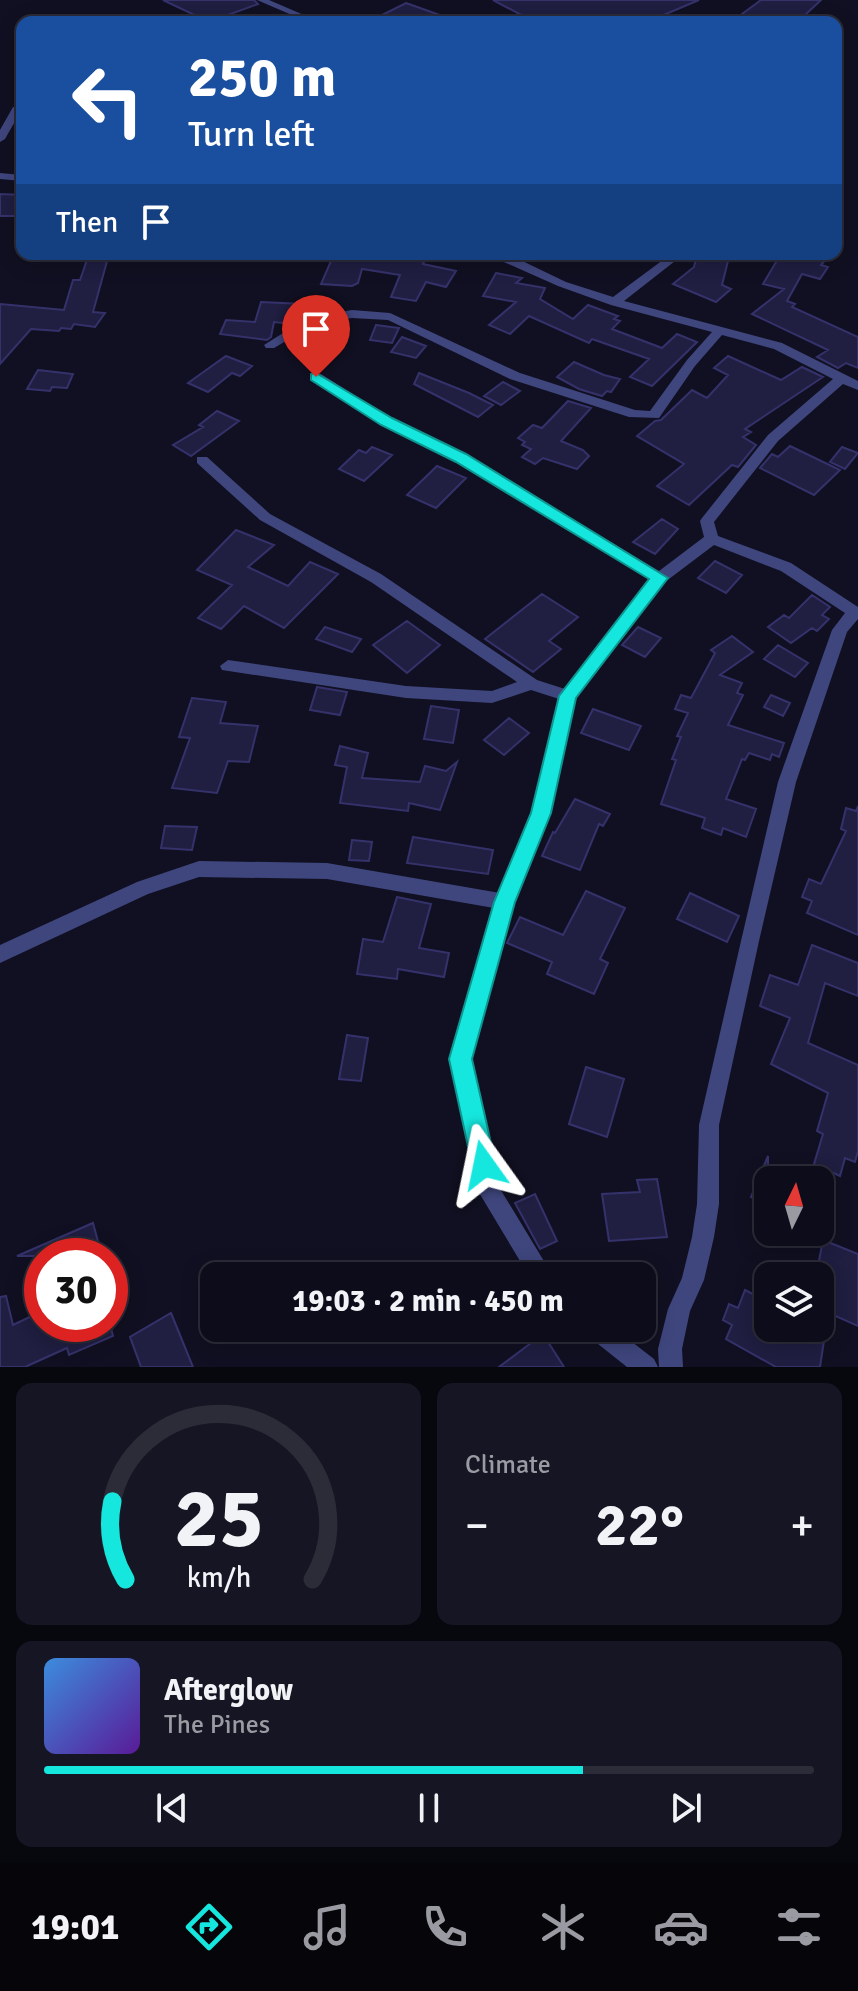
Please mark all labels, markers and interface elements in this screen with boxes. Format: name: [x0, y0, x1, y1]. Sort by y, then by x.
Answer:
text: 250 m: [188, 43, 336, 112]
icon: left: [56, 48, 160, 152]
text: Turn left: [188, 112, 315, 157]
icon: arrive: [134, 200, 178, 244]
text: Then: [56, 204, 118, 241]
pin: [282, 295, 350, 377]
icon: arrive: [294, 307, 338, 351]
position arrow: [442, 1123, 526, 1207]
north arrow: [754, 1166, 834, 1246]
map controls: [754, 1166, 834, 1342]
speed limit sign: 30: [24, 1238, 128, 1342]
button: layers: [754, 1262, 834, 1342]
text: 19:03 · 2 min · 450 m: [292, 1283, 564, 1320]
text: Climate: [465, 1449, 551, 1481]
text: 25: [174, 1468, 263, 1570]
text: 22°: [595, 1489, 684, 1563]
text: −: [465, 1499, 489, 1553]
text: +: [790, 1499, 814, 1553]
text: km/h: [186, 1560, 251, 1595]
text: Afterglow: [164, 1672, 293, 1709]
text: The Pines: [164, 1709, 270, 1741]
icon: previous: [150, 1786, 194, 1830]
icon: pause: [407, 1786, 451, 1830]
icon: next: [664, 1786, 708, 1830]
icon: directions: [181, 1899, 237, 1955]
icon: music: [299, 1899, 355, 1955]
icon: phone: [417, 1899, 473, 1955]
icon: climate: [535, 1899, 591, 1955]
icon: car: [653, 1899, 709, 1955]
icon: filters: [771, 1899, 827, 1955]
text: 19:01: [31, 1905, 119, 1950]

